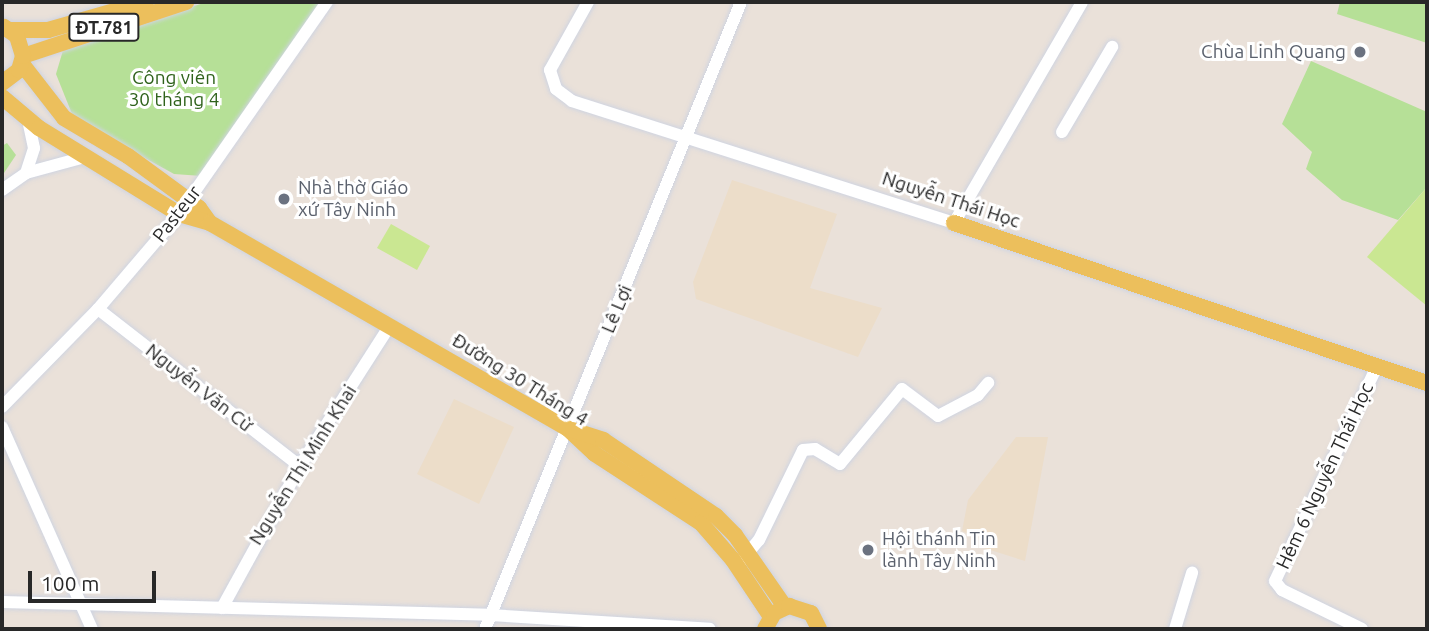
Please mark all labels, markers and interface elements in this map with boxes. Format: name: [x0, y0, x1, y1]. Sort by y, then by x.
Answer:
road number: ĐT.781: [67, 12, 141, 42]
place label: Chùa Linh Quang: [1201, 41, 1346, 63]
marker: Chùa Linh Quang: [1352, 44, 1368, 60]
park label: Công viên 30 tháng 4: [129, 67, 219, 111]
street label: Nguyễn Thái Học: [879, 167, 1023, 233]
place label: Nhà thờ Giáo xứ Tây Ninh: [298, 177, 408, 221]
street label: Pasteur: [148, 181, 206, 247]
marker: Nhà thờ Giáo xứ Tây Ninh: [276, 191, 292, 207]
street label: Lê Lợi: [597, 282, 637, 336]
street label: Đường 30 Tháng 4: [448, 329, 592, 431]
street label: Nguyễn Văn Cừ: [141, 339, 257, 437]
street label: Hẻm 6 Nguyễn Thái Học: [1272, 379, 1378, 573]
street label: Nguyễn Thị Minh Khai: [244, 381, 362, 549]
place label: Hội thánh Tin lành Tây Ninh: [882, 528, 996, 572]
marker: Hội thánh Tin lành Tây Ninh: [860, 542, 876, 558]
scale bar: [32, 558, 159, 602]
text: 100 m: [41, 571, 99, 595]

